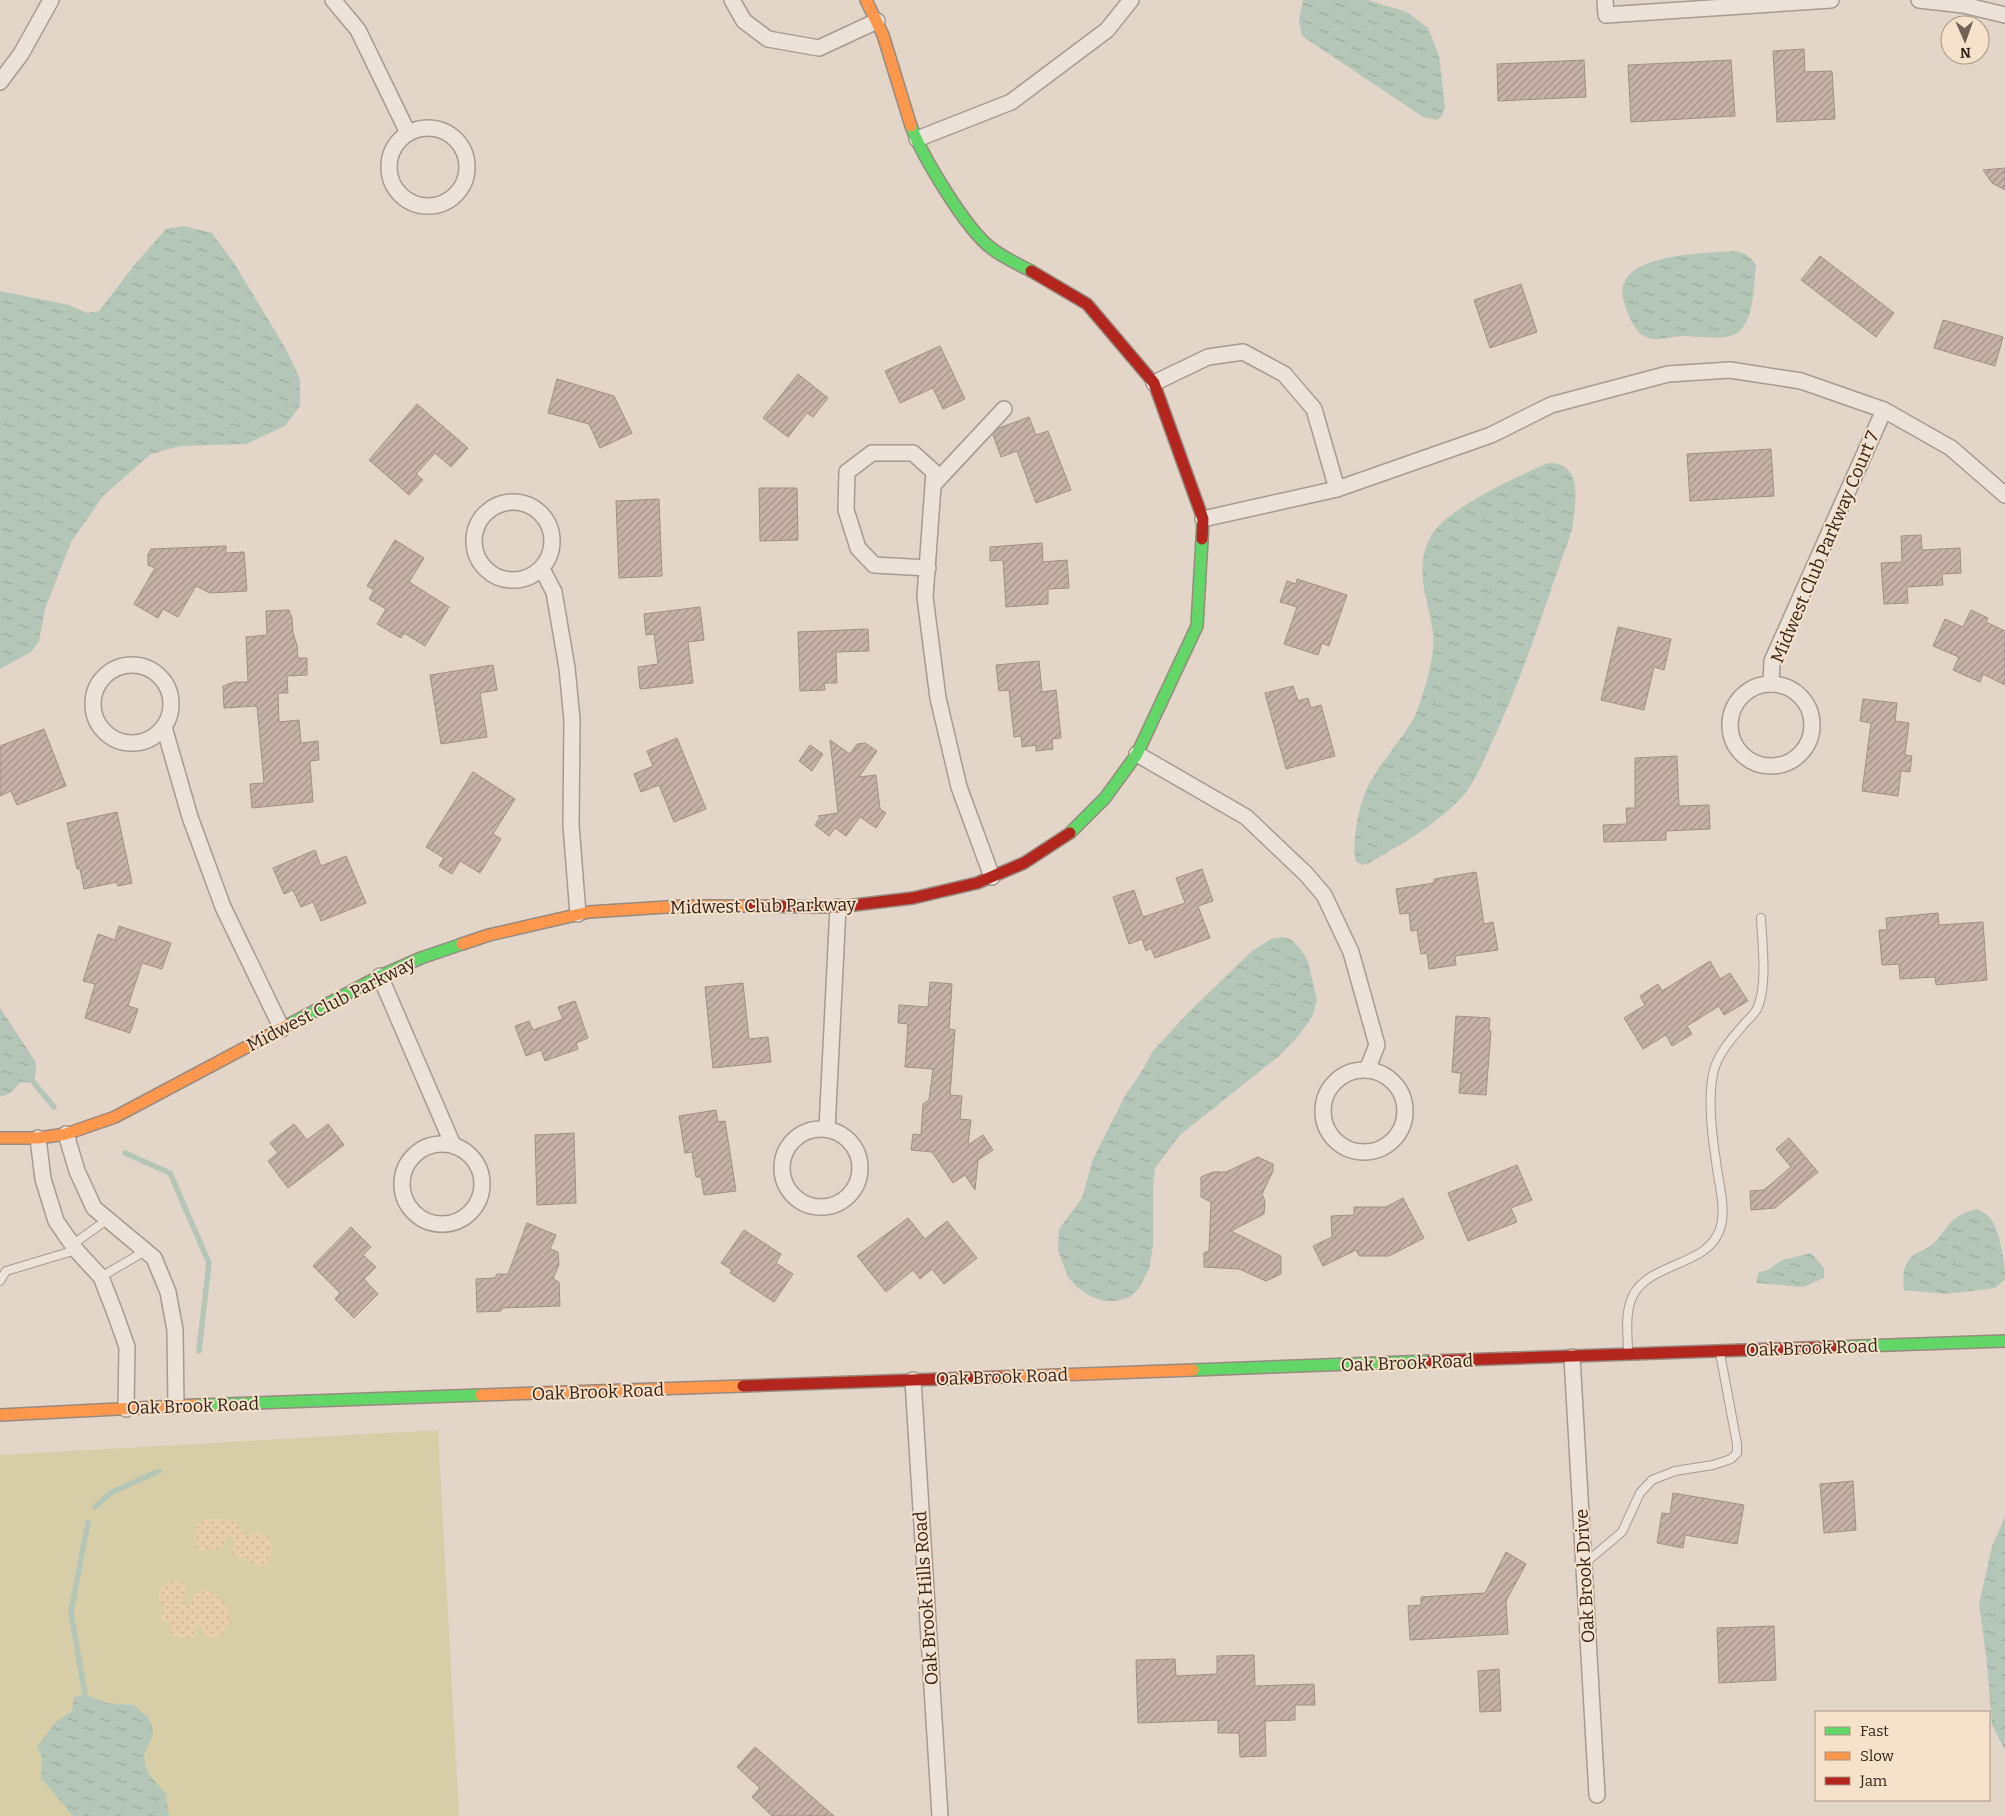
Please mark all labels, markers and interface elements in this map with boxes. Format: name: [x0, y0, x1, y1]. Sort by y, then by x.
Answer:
north arrow: [1940, 15, 1990, 65]
text: N: [1960, 44, 1971, 61]
street label: Midwest Club Parkway Court 7: [1766, 428, 1884, 666]
street label: Midwest Club Parkway: [670, 893, 857, 919]
street label: Midwest Club Parkway: [243, 952, 419, 1056]
street label: Oak Brook Road: [1746, 1335, 1879, 1361]
street label: Oak Brook Road: [1341, 1350, 1474, 1376]
street label: Oak Brook Road: [936, 1364, 1069, 1390]
street label: Oak Brook Road: [532, 1379, 665, 1405]
street label: Oak Brook Road: [127, 1393, 260, 1419]
street label: Oak Brook Drive: [1570, 1508, 1600, 1644]
street label: Oak Brook Hills Road: [909, 1510, 943, 1686]
legend: [1815, 1711, 1990, 1801]
text: Fast: [1860, 1722, 1889, 1740]
text: Slow: [1860, 1747, 1895, 1765]
text: Jam: [1859, 1772, 1888, 1790]

